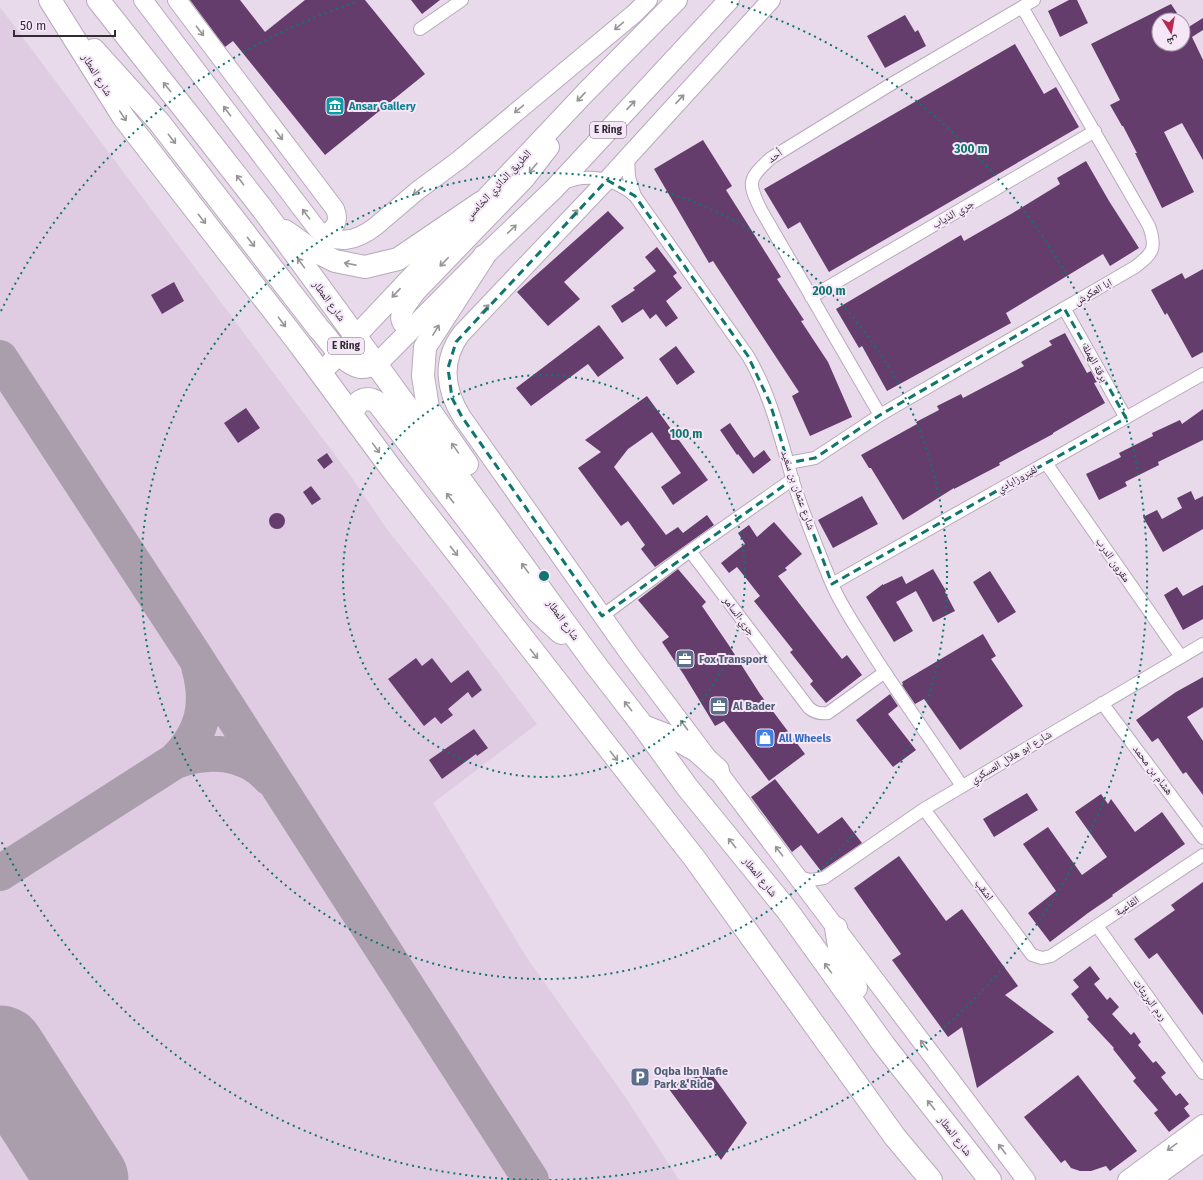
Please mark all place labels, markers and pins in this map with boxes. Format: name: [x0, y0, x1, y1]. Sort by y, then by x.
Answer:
museum icon: Ansar Gallery: [324, 95, 346, 117]
place label: Ansar Gallery: [348, 100, 416, 113]
centre of rings: [537, 569, 551, 583]
office icon: Fox Transport: [674, 648, 696, 670]
place label: Fox Transport: [699, 653, 768, 666]
office icon: Al Bader: [708, 695, 730, 717]
place label: Al Bader: [732, 700, 776, 713]
shop icon: All Wheels: [754, 727, 776, 749]
place label: All Wheels: [778, 732, 832, 745]
place label: Oqba Ibn Nafie Park & Ride: [654, 1065, 728, 1091]
parking icon: Oqba Ibn Nafie Park & Ride: [629, 1066, 651, 1088]

